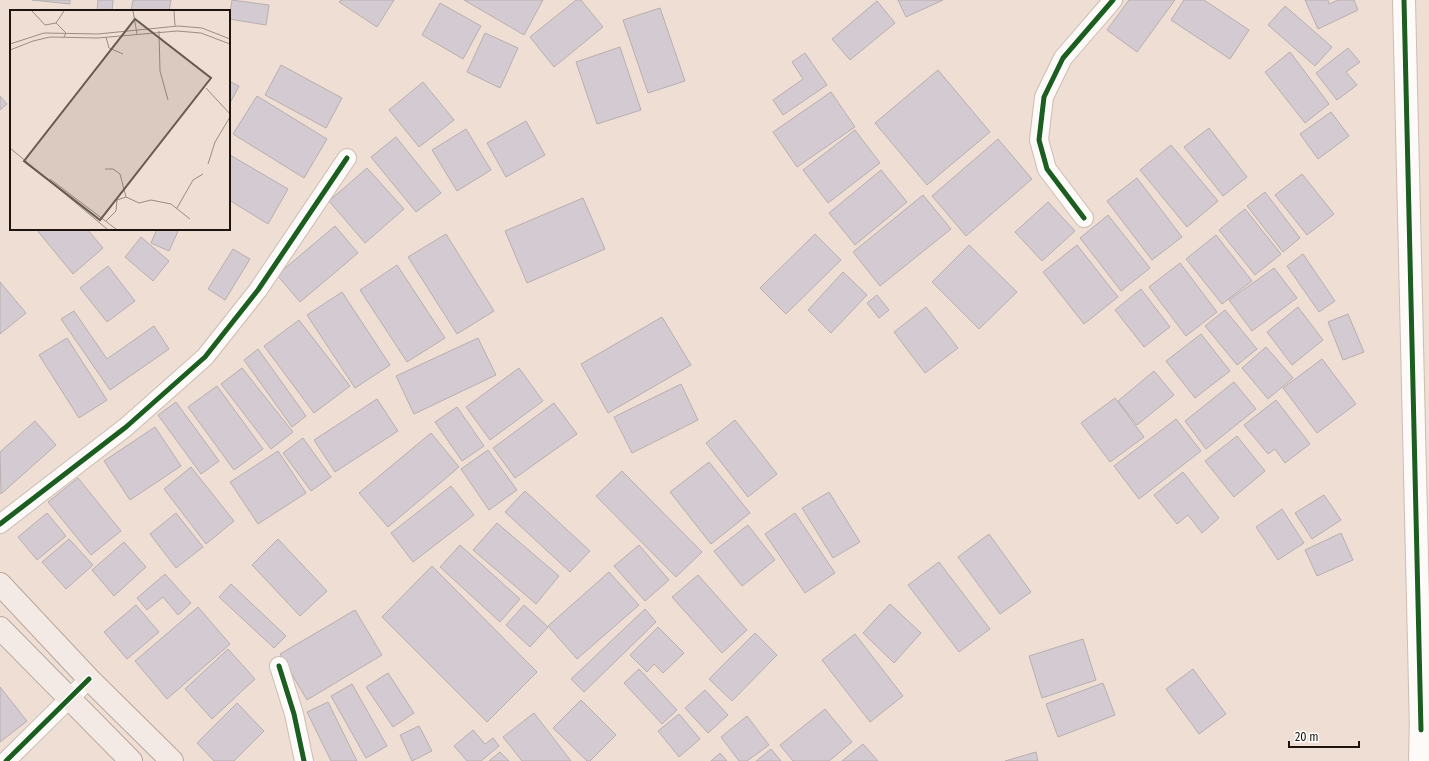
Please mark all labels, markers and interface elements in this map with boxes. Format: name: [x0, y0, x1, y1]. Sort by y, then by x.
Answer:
inset map: [10, 10, 230, 230]
scale bar: [1289, 723, 1359, 749]
text: 20 m: [1295, 730, 1319, 744]

